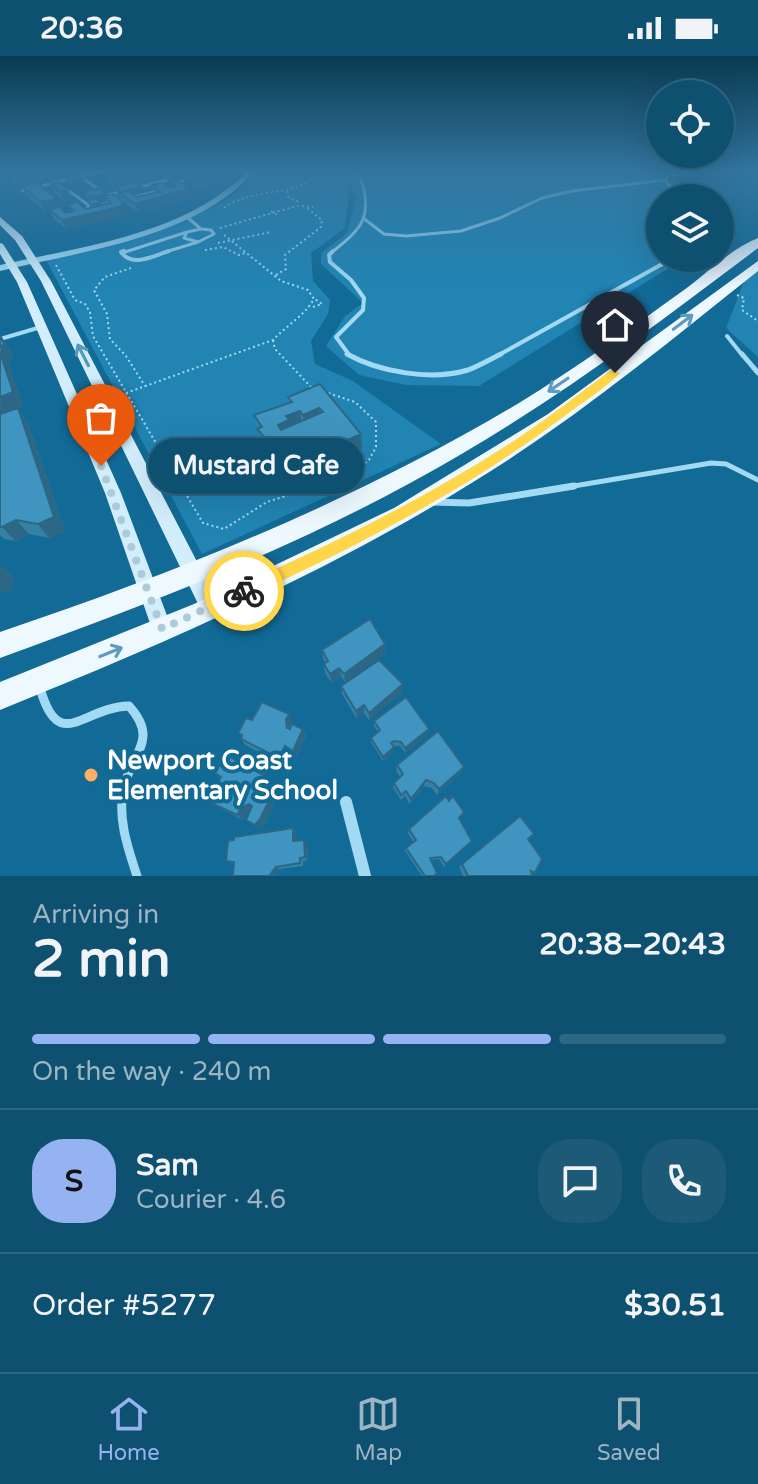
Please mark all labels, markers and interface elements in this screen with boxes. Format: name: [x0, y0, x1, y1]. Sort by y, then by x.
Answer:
text: 20:36: [40, 10, 123, 47]
map controls: [646, 80, 734, 272]
button: locate: [646, 80, 734, 168]
button: layers: [646, 184, 734, 272]
pin: [581, 291, 649, 373]
icon: home: [593, 303, 637, 347]
one-way arrow: [672, 314, 693, 331]
one-way arrow: [74, 344, 90, 368]
one-way arrow: [547, 377, 570, 393]
pin: [67, 384, 135, 466]
icon: bag: [79, 396, 123, 440]
callout: Mustard Cafe: [149, 438, 365, 494]
text: Mustard Cafe: [173, 450, 339, 481]
courier: [204, 551, 284, 631]
icon: bike: [222, 569, 266, 613]
one-way arrow: [98, 644, 123, 658]
place label: Newport Coast Elementary School: [107, 745, 338, 806]
marker: Newport Coast Elementary School: [82, 766, 100, 784]
text: Arriving in: [32, 899, 159, 930]
text: 20:38–20:43: [539, 926, 726, 963]
text: 2 min: [32, 928, 171, 991]
text: On the way · 240 m: [32, 1056, 271, 1087]
button: chat: [538, 1139, 622, 1223]
button: phone: [642, 1139, 726, 1223]
text: Sam: [136, 1147, 199, 1184]
text: S: [65, 1163, 83, 1200]
text: Courier · 4.6: [136, 1184, 286, 1215]
text: Order #5277: [32, 1287, 216, 1324]
text: $30.51: [624, 1287, 726, 1324]
tab: Home: [97, 1392, 160, 1466]
tab: Map: [355, 1392, 402, 1466]
tab: Saved: [597, 1392, 661, 1466]

